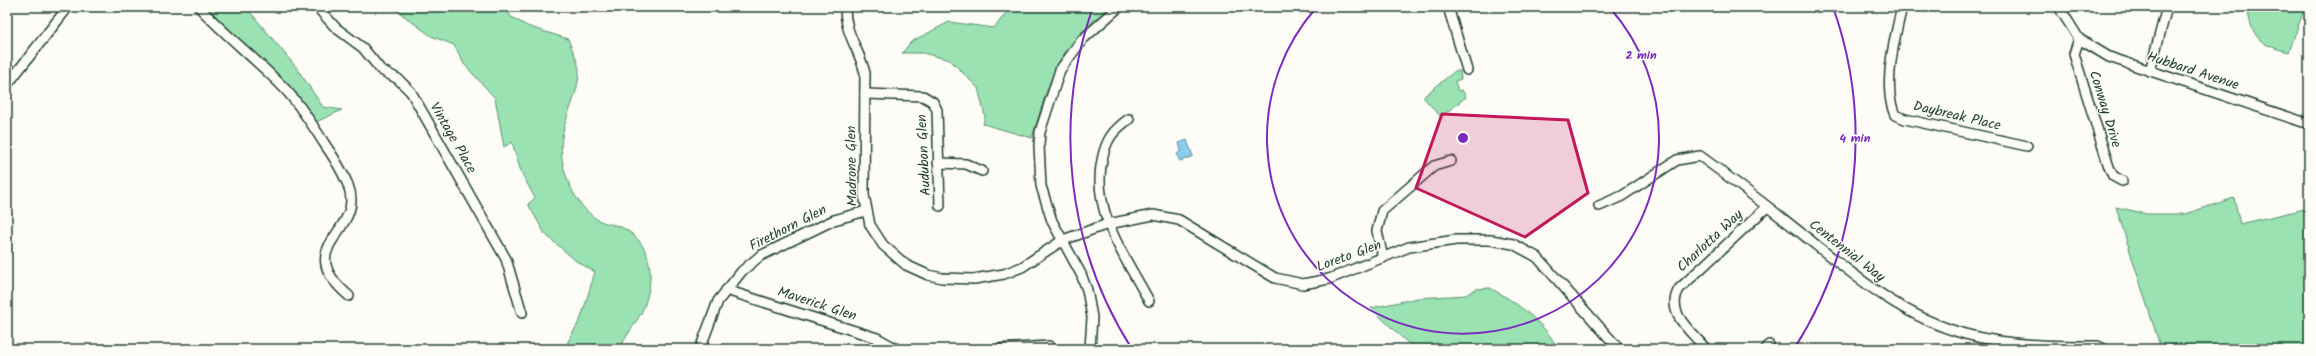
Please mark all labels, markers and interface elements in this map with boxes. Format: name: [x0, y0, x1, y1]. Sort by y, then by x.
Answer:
text: 2 min: [1625, 46, 1657, 65]
street label: Hubbard Avenue: [2144, 46, 2243, 96]
street label: Conway Drive: [2083, 68, 2127, 151]
street label: Daybreak Place: [1911, 95, 2004, 137]
street label: Vintage Place: [424, 98, 483, 178]
street label: Audubon Glen: [911, 114, 937, 196]
street label: Madrone Glen: [840, 125, 864, 207]
text: 4 min: [1840, 129, 1871, 148]
centre of rings: [1456, 131, 1470, 145]
street label: Firethorn Glen: [745, 199, 831, 257]
street label: Charlotta Way: [1672, 204, 1749, 278]
street label: Centennial Way: [1804, 214, 1890, 288]
street label: Loreto Glen: [1313, 234, 1385, 278]
street label: Maverick Glen: [775, 281, 859, 327]

